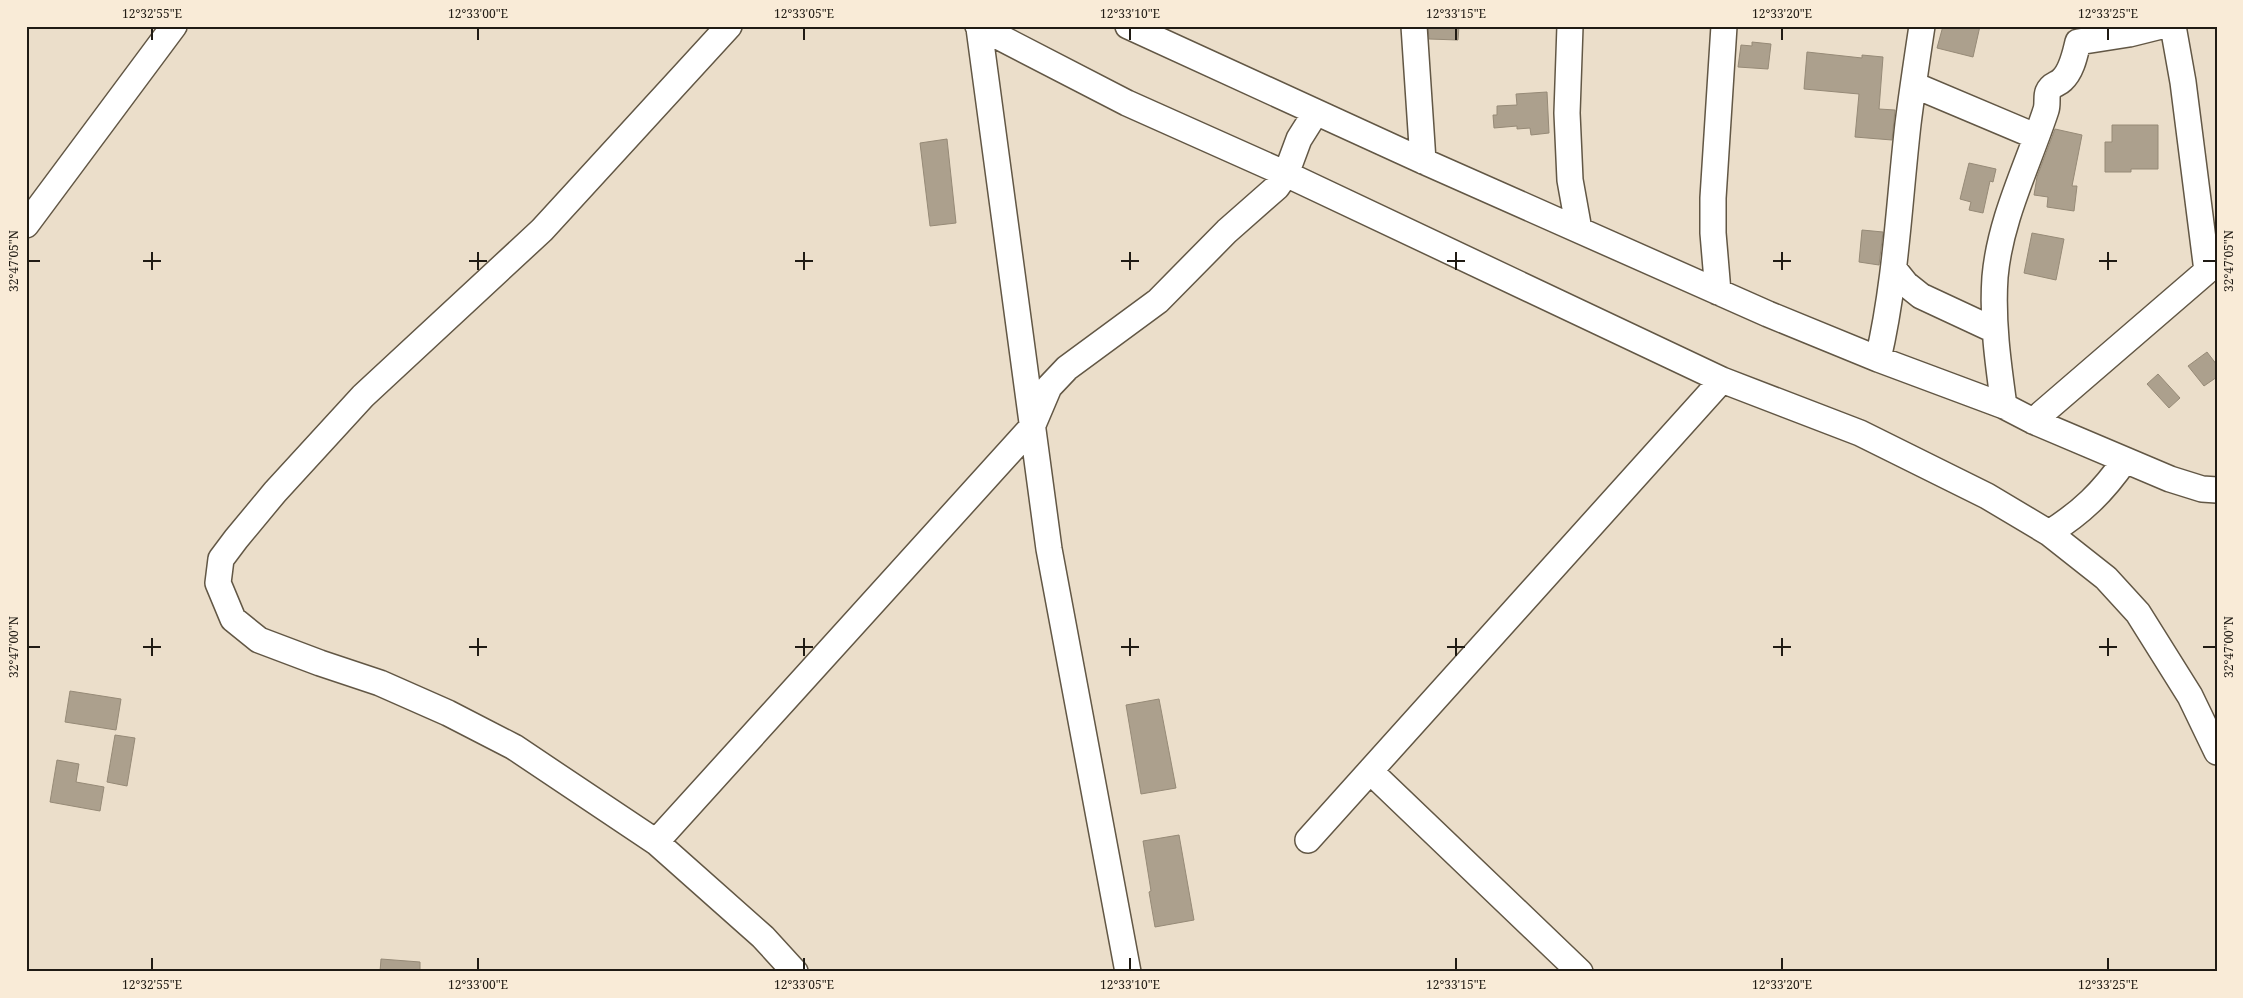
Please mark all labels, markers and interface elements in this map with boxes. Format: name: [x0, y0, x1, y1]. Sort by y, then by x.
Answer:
text: 12°32'55"E: [122, 5, 182, 22]
text: 12°33'00"E: [448, 5, 508, 22]
text: 12°33'05"E: [774, 5, 834, 22]
text: 12°33'10"E: [1100, 5, 1160, 22]
text: 12°33'15"E: [1426, 5, 1486, 22]
text: 12°33'20"E: [1752, 5, 1812, 22]
text: 12°33'25"E: [2078, 5, 2138, 22]
text: 32°47'05"N: [5, 230, 22, 292]
text: 32°47'05"N: [2220, 230, 2237, 292]
text: 32°47'00"N: [5, 616, 22, 678]
text: 32°47'00"N: [2220, 616, 2237, 678]
text: 12°32'55"E: [122, 976, 182, 993]
text: 12°33'00"E: [448, 976, 508, 993]
text: 12°33'05"E: [774, 976, 834, 993]
text: 12°33'10"E: [1100, 976, 1160, 993]
text: 12°33'15"E: [1426, 976, 1486, 993]
text: 12°33'20"E: [1752, 976, 1812, 993]
text: 12°33'25"E: [2078, 976, 2138, 993]

